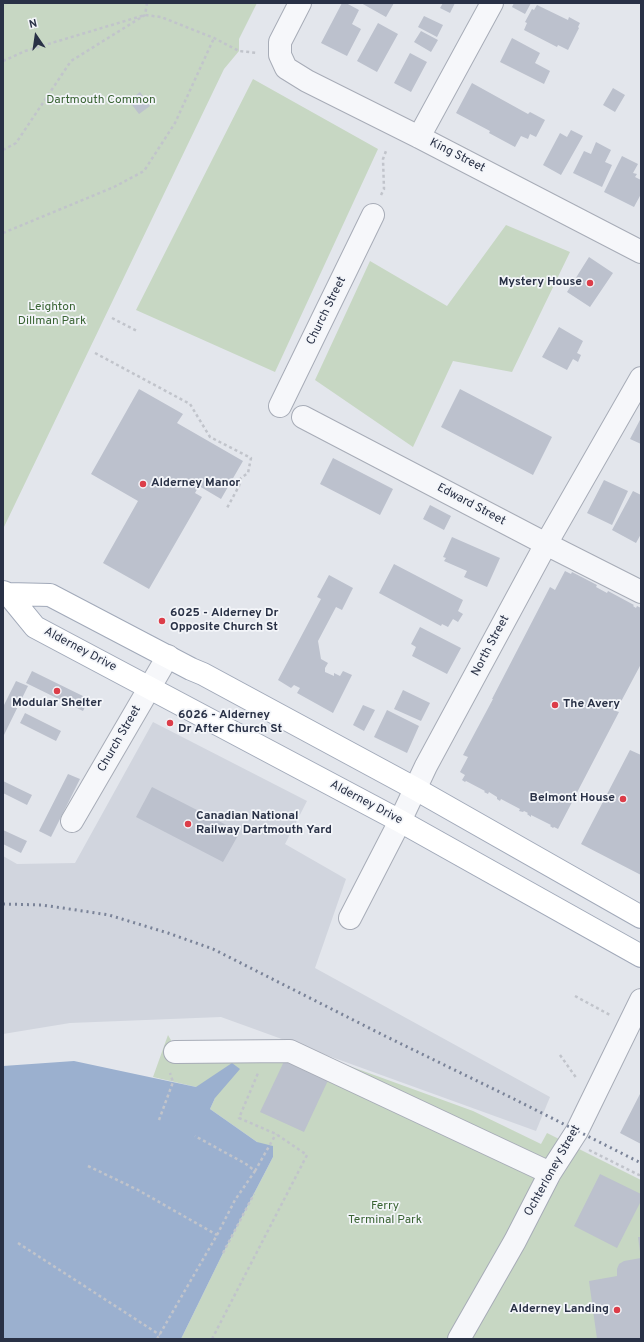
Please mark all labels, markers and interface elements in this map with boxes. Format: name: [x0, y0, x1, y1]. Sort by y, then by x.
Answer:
north arrow: [16, 16, 56, 56]
text: N: [28, 17, 39, 32]
park label: Dartmouth Common: [46, 94, 156, 108]
street label: King Street: [427, 136, 487, 176]
street label: Church Street: [304, 274, 350, 348]
place label: Mystery House: [499, 276, 582, 290]
marker: Mystery House: [585, 278, 595, 288]
park label: Leighton Dillman Park: [18, 301, 86, 329]
place label: Alderney Manor: [151, 477, 240, 491]
marker: Alderney Manor: [138, 479, 148, 489]
street label: Edward Street: [434, 481, 508, 529]
place label: 6025 - Alderney Dr Opposite Church St: [170, 607, 278, 635]
street label: North Street: [469, 613, 513, 679]
marker: 6025 - Alderney Dr Opposite Church St: [157, 616, 167, 626]
street label: Alderney Drive: [41, 625, 119, 675]
marker: Modular Shelter: [52, 686, 62, 696]
place label: Modular Shelter: [12, 697, 102, 711]
place label: The Avery: [563, 698, 620, 712]
marker: The Avery: [550, 700, 560, 710]
street label: Church Street: [95, 703, 145, 775]
place label: 6026 - Alderney Dr After Church St: [178, 709, 282, 737]
marker: 6026 - Alderney Dr After Church St: [165, 718, 175, 728]
street label: Alderney Drive: [327, 778, 405, 828]
place label: Belmont House: [530, 792, 615, 806]
marker: Belmont House: [618, 794, 628, 804]
place label: Canadian National Railway Dartmouth Yard: [196, 810, 332, 838]
marker: Canadian National Railway Dartmouth Yard: [183, 819, 193, 829]
street label: Ochterloney Street: [522, 1123, 584, 1219]
park label: Ferry Terminal Park: [348, 1200, 422, 1228]
place label: Alderney Landing: [510, 1303, 609, 1317]
marker: Alderney Landing: [612, 1305, 622, 1315]

